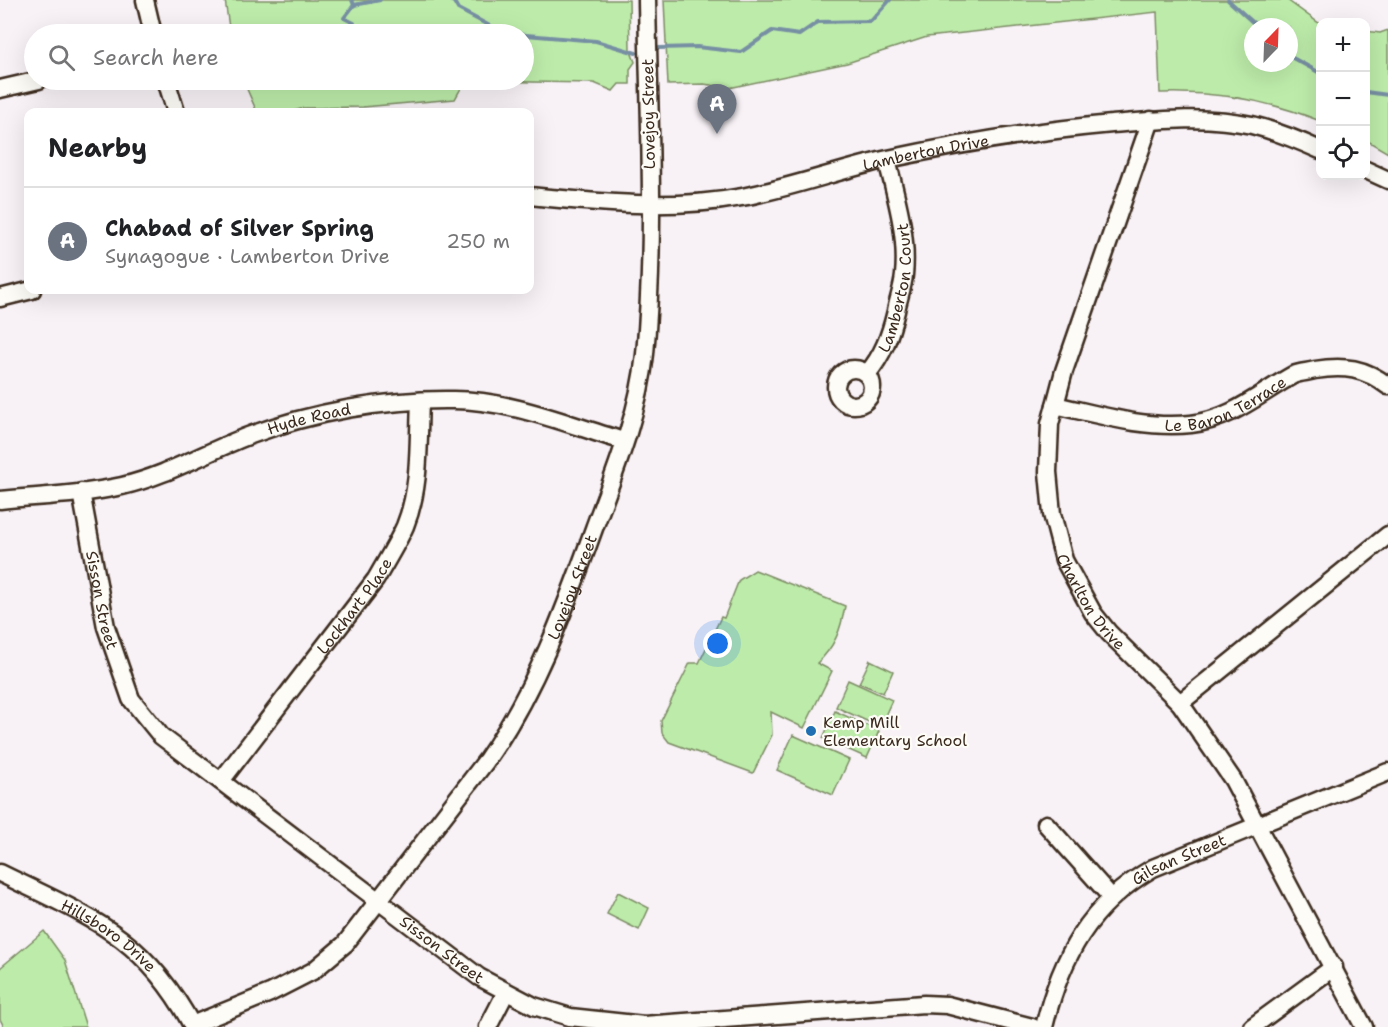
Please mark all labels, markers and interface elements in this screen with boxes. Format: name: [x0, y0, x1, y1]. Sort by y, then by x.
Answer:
north arrow: [1244, 18, 1298, 72]
map controls: [1316, 18, 1370, 180]
button: +: [1316, 18, 1370, 72]
search box: [24, 24, 534, 90]
icon: search: [45, 41, 78, 74]
text: Search here: [93, 43, 219, 72]
street label: Lovejoy Street: [637, 59, 660, 169]
button: −: [1316, 72, 1370, 126]
pin: A: [698, 84, 736, 134]
button: locate: [1316, 126, 1370, 180]
text: Nearby: [48, 130, 147, 165]
street label: Lamberton Drive: [860, 130, 990, 176]
text: Chabad of Silver Spring: [105, 214, 374, 243]
street label: Lamberton Court: [873, 222, 916, 356]
text: A: [60, 228, 75, 254]
text: 250 m: [446, 228, 510, 254]
text: Synagogue · Lamberton Drive: [105, 243, 390, 269]
street label: Le Baron Terrace: [1165, 371, 1290, 436]
street label: Hyde Road: [264, 399, 352, 440]
street label: Lovejoy Street: [543, 532, 602, 643]
street label: Sisson Street: [81, 549, 123, 652]
street label: Charlton Drive: [1052, 552, 1130, 655]
street label: Lockhart Place: [312, 554, 397, 659]
your location: [703, 629, 732, 658]
place label: Kemp Mill Elementary School: [823, 712, 967, 751]
marker: Kemp Mill Elementary School: [804, 724, 818, 738]
street label: Gilsan Street: [1127, 829, 1229, 890]
street label: Hillsboro Drive: [57, 895, 161, 977]
street label: Sisson Street: [396, 911, 487, 989]

